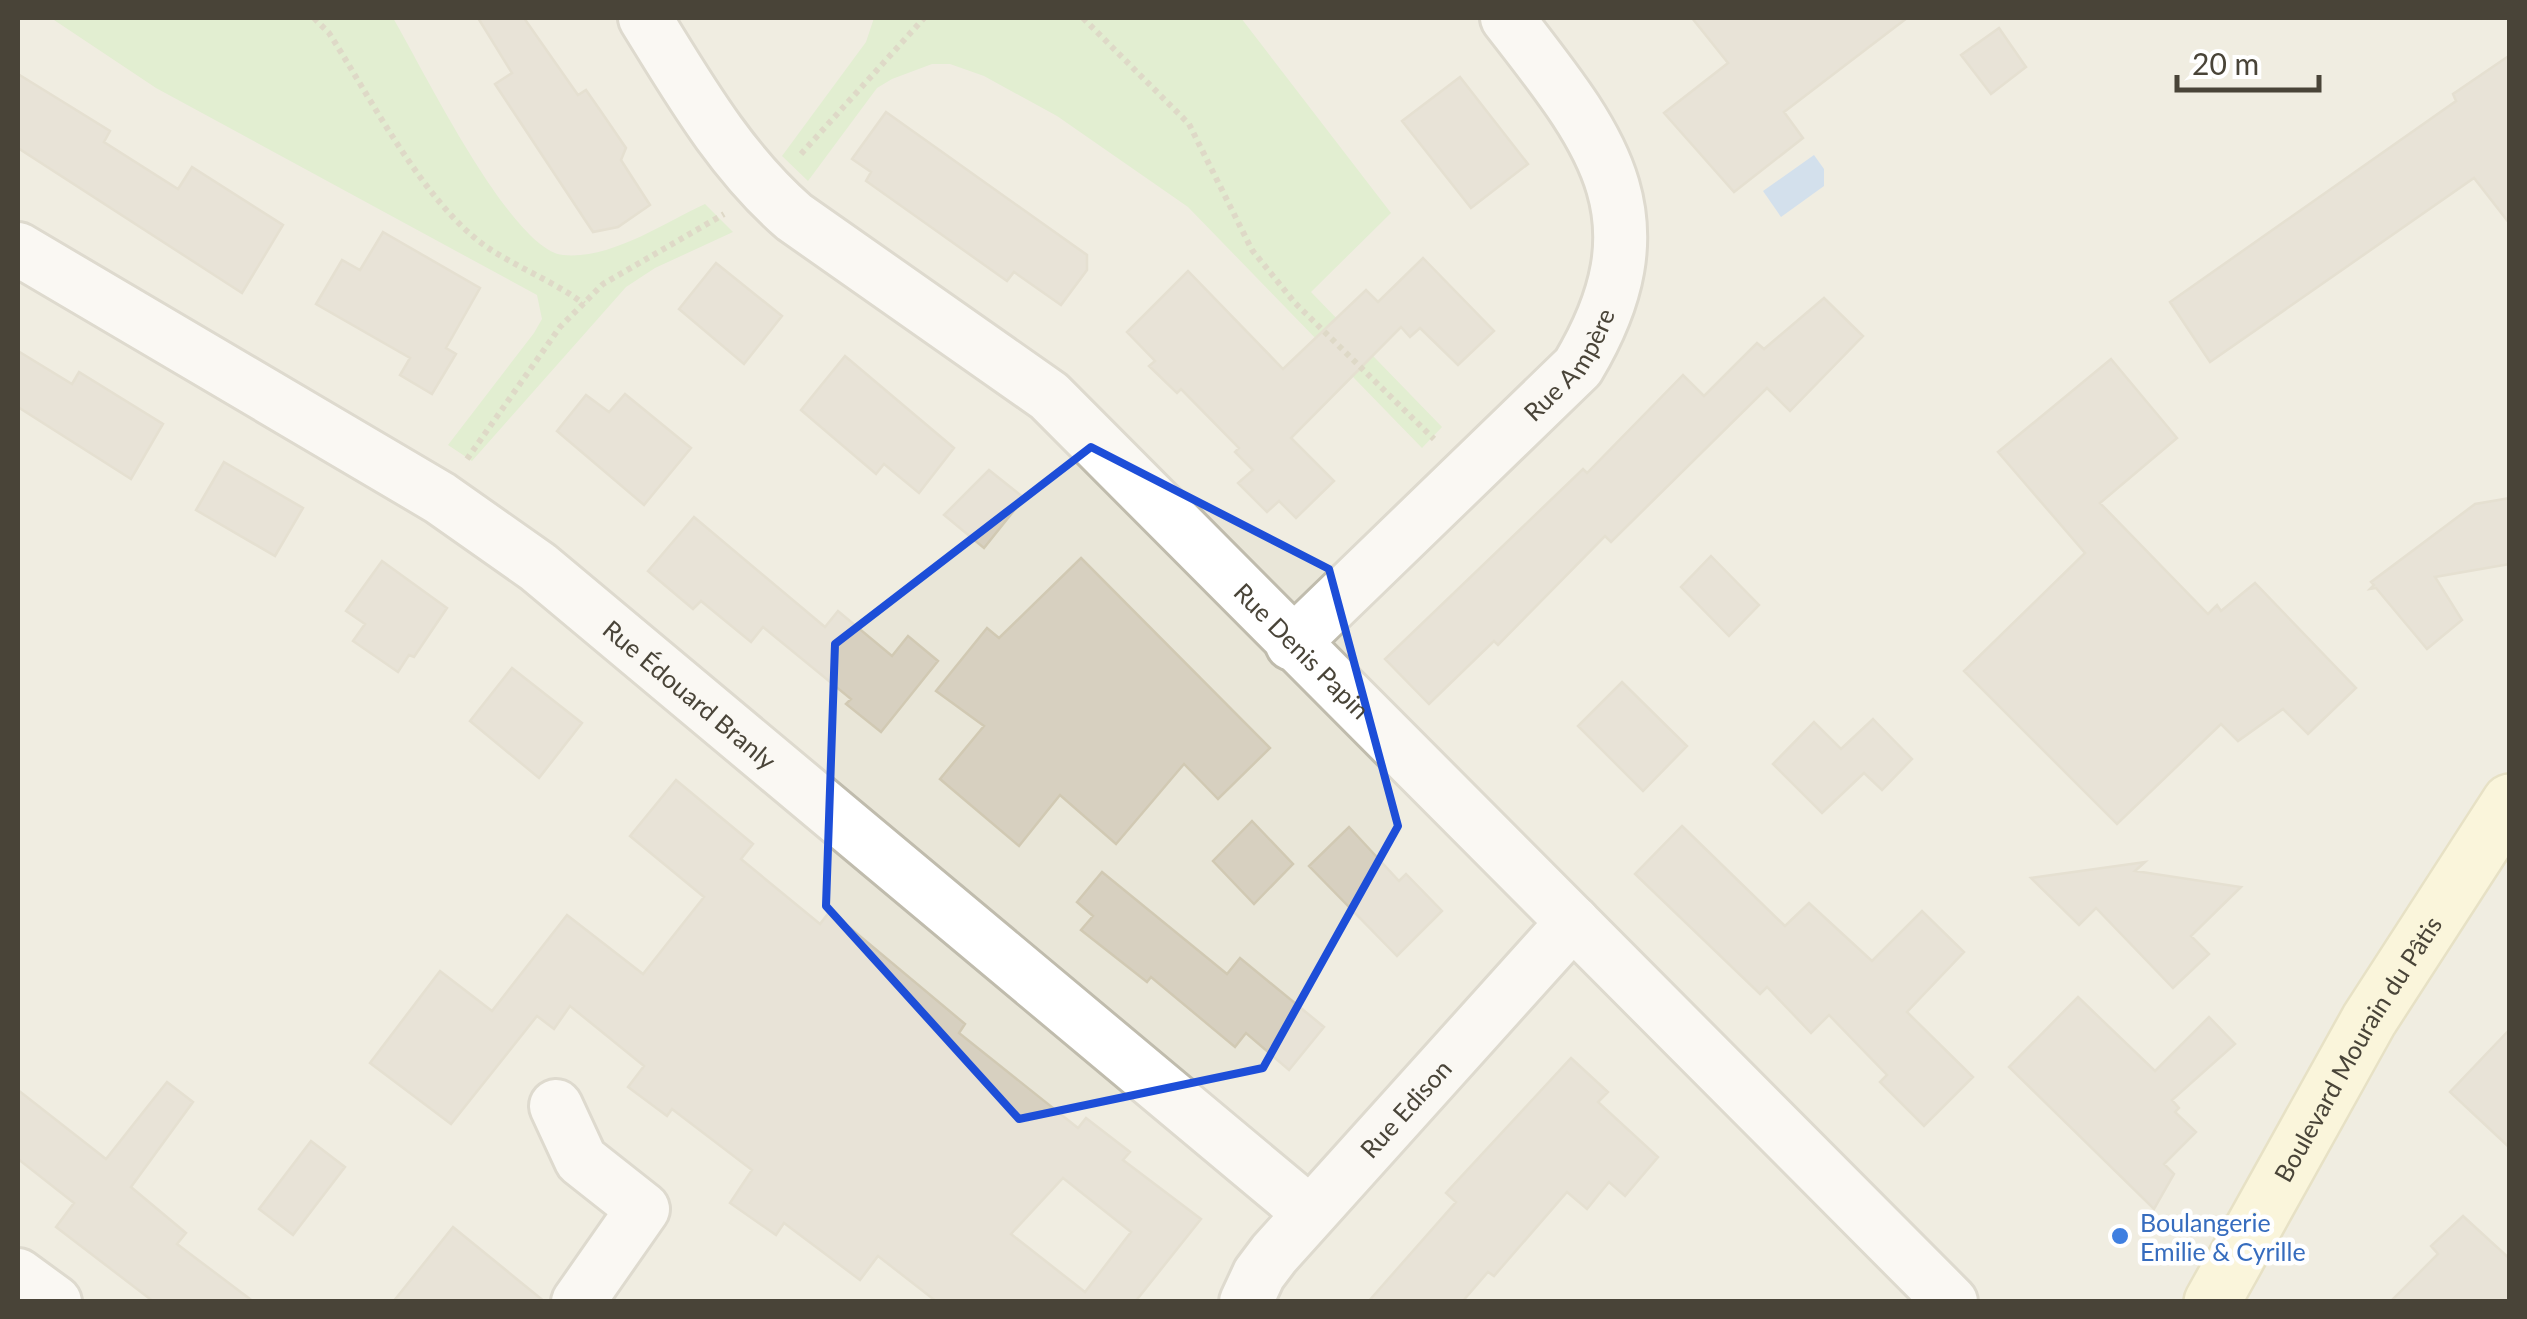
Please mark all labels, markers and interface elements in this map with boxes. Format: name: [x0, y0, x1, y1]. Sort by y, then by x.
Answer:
scale bar: [2177, 30, 2320, 92]
text: 20 m: [2192, 45, 2259, 81]
street label: Rue Ampère: [1517, 304, 1620, 427]
street label: Rue Denis Papin: [1228, 576, 1376, 724]
street label: Rue Édouard Branly: [597, 613, 783, 775]
street label: Boulevard Mourain du Pâtis: [2267, 910, 2447, 1187]
street label: Rue Edison: [1353, 1053, 1457, 1163]
place label: Boulangerie Emilie & Cyrille: [2140, 1207, 2306, 1266]
marker: Boulangerie Emilie & Cyrille: [2109, 1225, 2131, 1247]

